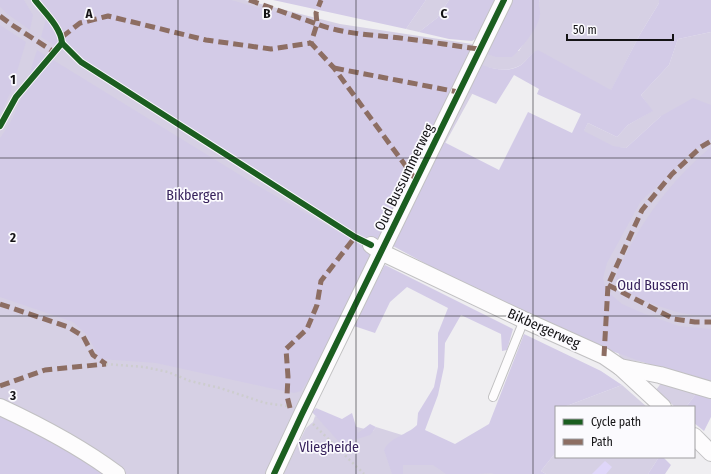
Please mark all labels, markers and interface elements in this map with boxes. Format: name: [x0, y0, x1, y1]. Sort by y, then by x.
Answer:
text: A: [84, 6, 93, 21]
text: B: [263, 6, 271, 21]
text: C: [441, 6, 448, 21]
scale bar: [567, 16, 673, 42]
text: 50 m: [573, 23, 597, 37]
text: 1: [10, 72, 16, 87]
street label: Oud Bussummerweg: [371, 121, 438, 234]
park label: Bikbergen: [166, 187, 224, 204]
text: 2: [9, 230, 16, 245]
park label: Oud Bussem: [617, 277, 689, 294]
street label: Bikbergerweg: [505, 305, 583, 352]
text: 3: [9, 388, 16, 403]
legend: [555, 406, 695, 458]
text: Cycle path: [591, 415, 641, 429]
text: Path: [591, 435, 613, 449]
park label: Vliegheide: [299, 439, 359, 456]

